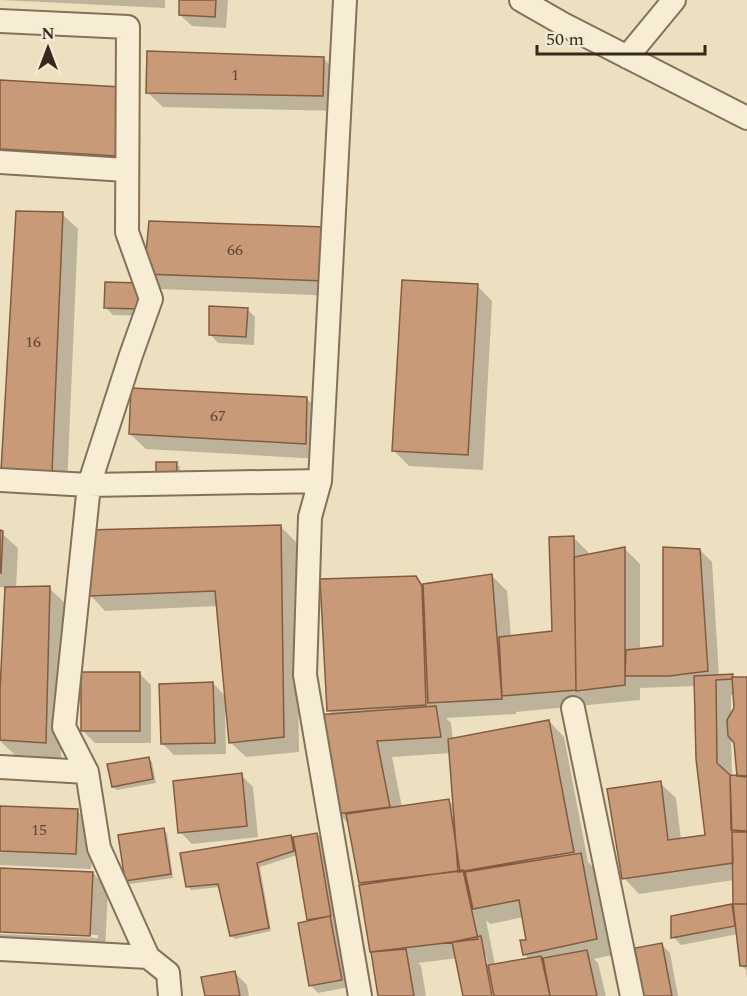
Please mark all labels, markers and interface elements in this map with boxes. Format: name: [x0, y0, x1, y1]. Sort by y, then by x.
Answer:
north arrow: [18, 18, 78, 78]
scale bar: [537, 18, 705, 56]
text: N: [41, 22, 55, 46]
text: 50 m: [546, 26, 584, 53]
house number: 1: [231, 63, 239, 87]
house number: 66: [227, 238, 243, 262]
house number: 16: [25, 330, 41, 354]
house number: 67: [210, 404, 226, 428]
house number: 15: [31, 818, 47, 842]

